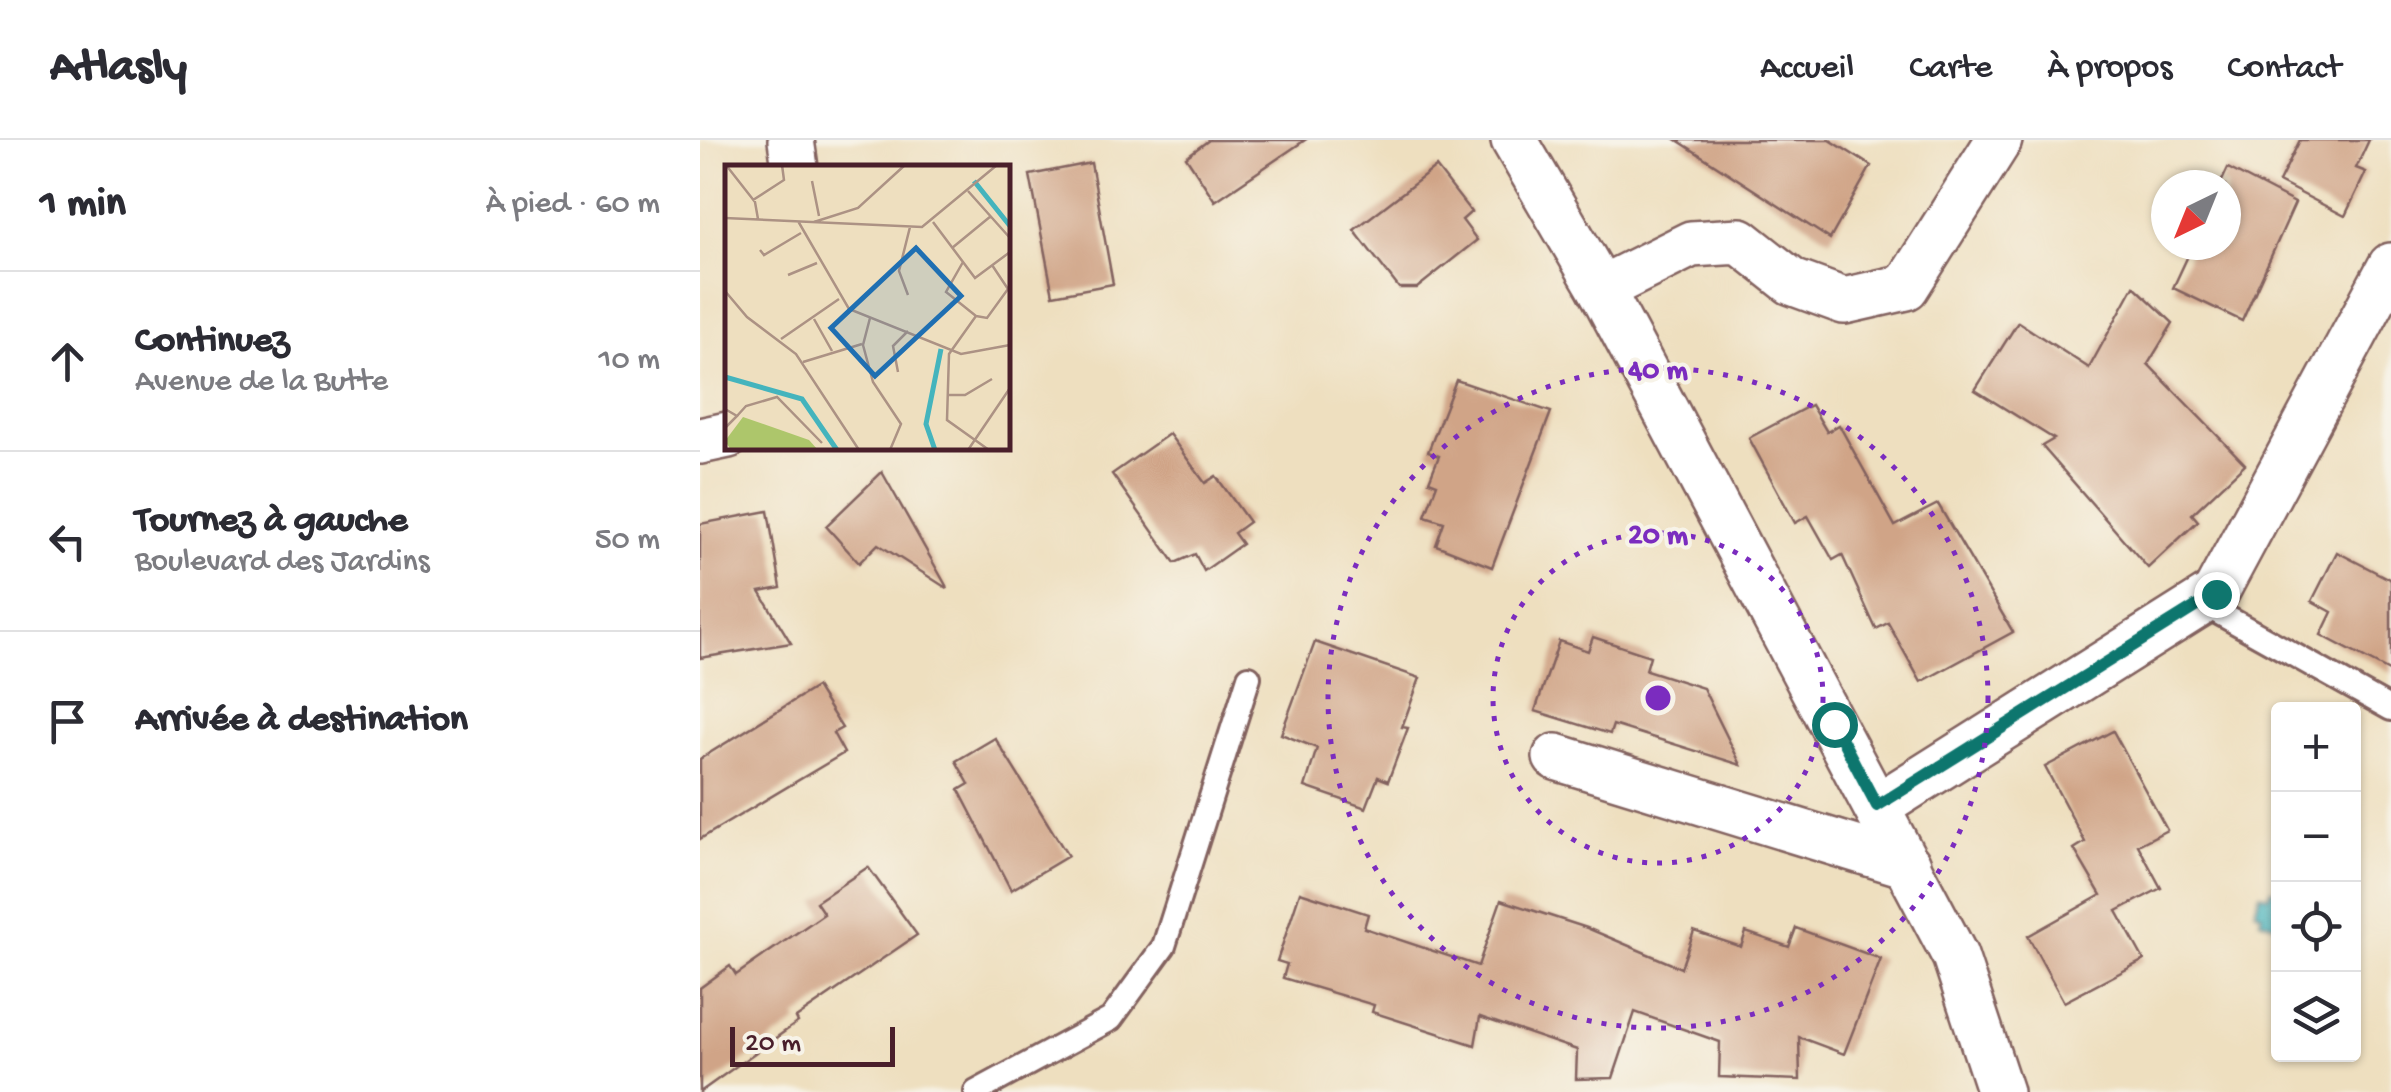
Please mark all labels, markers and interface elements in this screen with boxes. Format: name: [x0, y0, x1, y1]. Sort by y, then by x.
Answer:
text: Atlasly: [50, 41, 187, 98]
text: Accueil: [1760, 49, 1854, 90]
text: Carte: [1909, 49, 1992, 90]
text: À propos: [2047, 49, 2172, 90]
text: Contact: [2227, 49, 2341, 90]
inset map: [725, 165, 1010, 450]
north arrow: [2151, 170, 2241, 260]
text: 1 min: [40, 181, 126, 230]
text: À pied · 60 m: [486, 186, 660, 224]
text: Continuez: [135, 320, 289, 364]
icon: ahead: [40, 334, 95, 389]
text: 10 m: [599, 342, 660, 380]
text: 40 m: [1627, 355, 1689, 390]
text: Avenue de la Butte: [135, 364, 388, 402]
text: Tournez à gauche: [135, 500, 408, 544]
icon: left: [40, 514, 95, 569]
text: 20 m: [1628, 520, 1689, 555]
text: 50 m: [595, 522, 660, 560]
text: Boulevard des Jardins: [135, 544, 429, 582]
route end: [2194, 572, 2240, 618]
centre of rings: [1640, 680, 1676, 716]
icon: arrive: [40, 694, 95, 749]
text: Arrivée à destination: [135, 699, 468, 743]
route start: [1812, 702, 1858, 748]
map controls: [2271, 702, 2361, 1062]
button: +: [2271, 702, 2361, 792]
button: −: [2271, 792, 2361, 882]
button: locate: [2271, 882, 2361, 972]
button: layers: [2271, 972, 2361, 1062]
scale bar: [730, 1022, 895, 1066]
text: 20 m: [745, 1028, 801, 1061]

